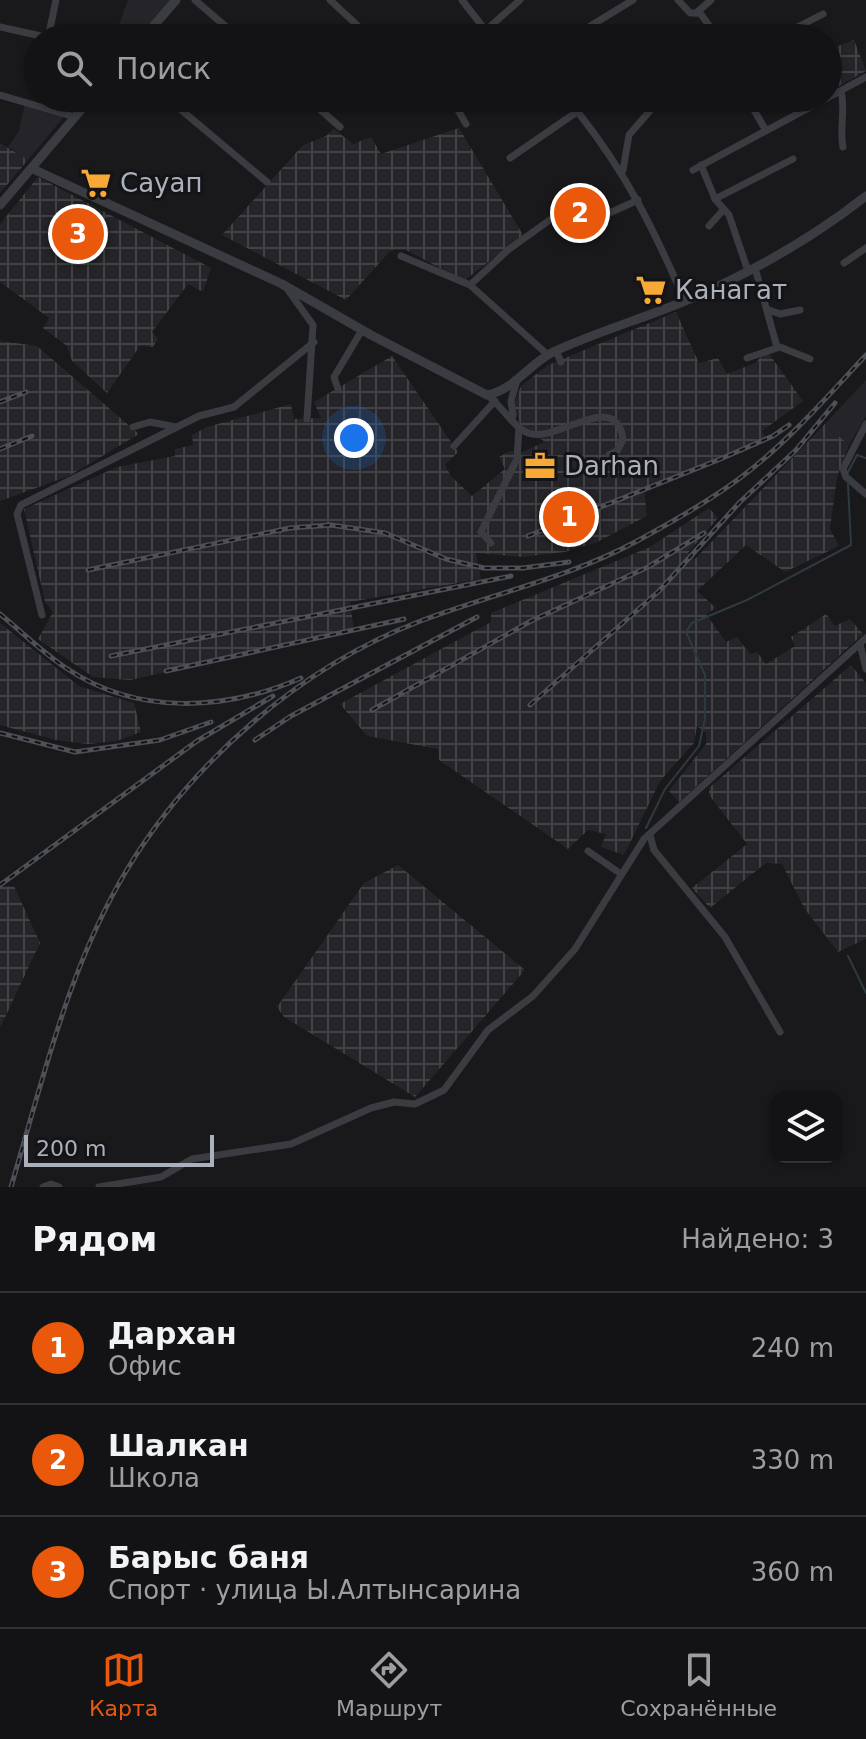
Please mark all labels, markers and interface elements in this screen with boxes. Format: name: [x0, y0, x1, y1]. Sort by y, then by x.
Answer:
search box: [24, 24, 842, 112]
icon: search: [52, 46, 96, 90]
text: Поиск: [116, 51, 211, 86]
supermarket icon: Сауап: [79, 166, 113, 200]
place label: Сауап: [120, 168, 202, 198]
pin: 2: [554, 183, 606, 243]
pin: 3: [52, 204, 104, 264]
supermarket icon: Канагат: [634, 273, 668, 307]
place label: Канагат: [675, 275, 787, 305]
your location: [334, 418, 374, 458]
office icon: Darhan: [523, 449, 557, 483]
place label: Darhan: [564, 451, 659, 481]
pin: 1: [543, 487, 595, 547]
map controls: [770, 1091, 842, 1163]
button: layers: [770, 1091, 842, 1163]
scale bar: [24, 1131, 214, 1167]
text: 200 m: [36, 1136, 106, 1161]
text: Рядом: [32, 1219, 157, 1259]
text: Найдено: 3: [681, 1224, 834, 1254]
text: Дархан: [108, 1316, 237, 1351]
text: 1: [49, 1333, 67, 1363]
text: 240 m: [751, 1333, 834, 1363]
text: Офис: [108, 1351, 182, 1381]
text: Шалкан: [108, 1428, 249, 1463]
text: 2: [49, 1445, 67, 1475]
text: 330 m: [751, 1445, 834, 1475]
text: Школа: [108, 1463, 200, 1493]
text: Барыс баня: [108, 1540, 309, 1575]
text: 3: [49, 1557, 67, 1587]
text: 360 m: [751, 1557, 834, 1587]
text: Спорт · улица Ы.Алтынсарина: [108, 1575, 521, 1605]
tab: Карта: [89, 1648, 158, 1721]
tab: Маршрут: [336, 1648, 442, 1721]
tab: Сохранённые: [620, 1648, 777, 1721]

